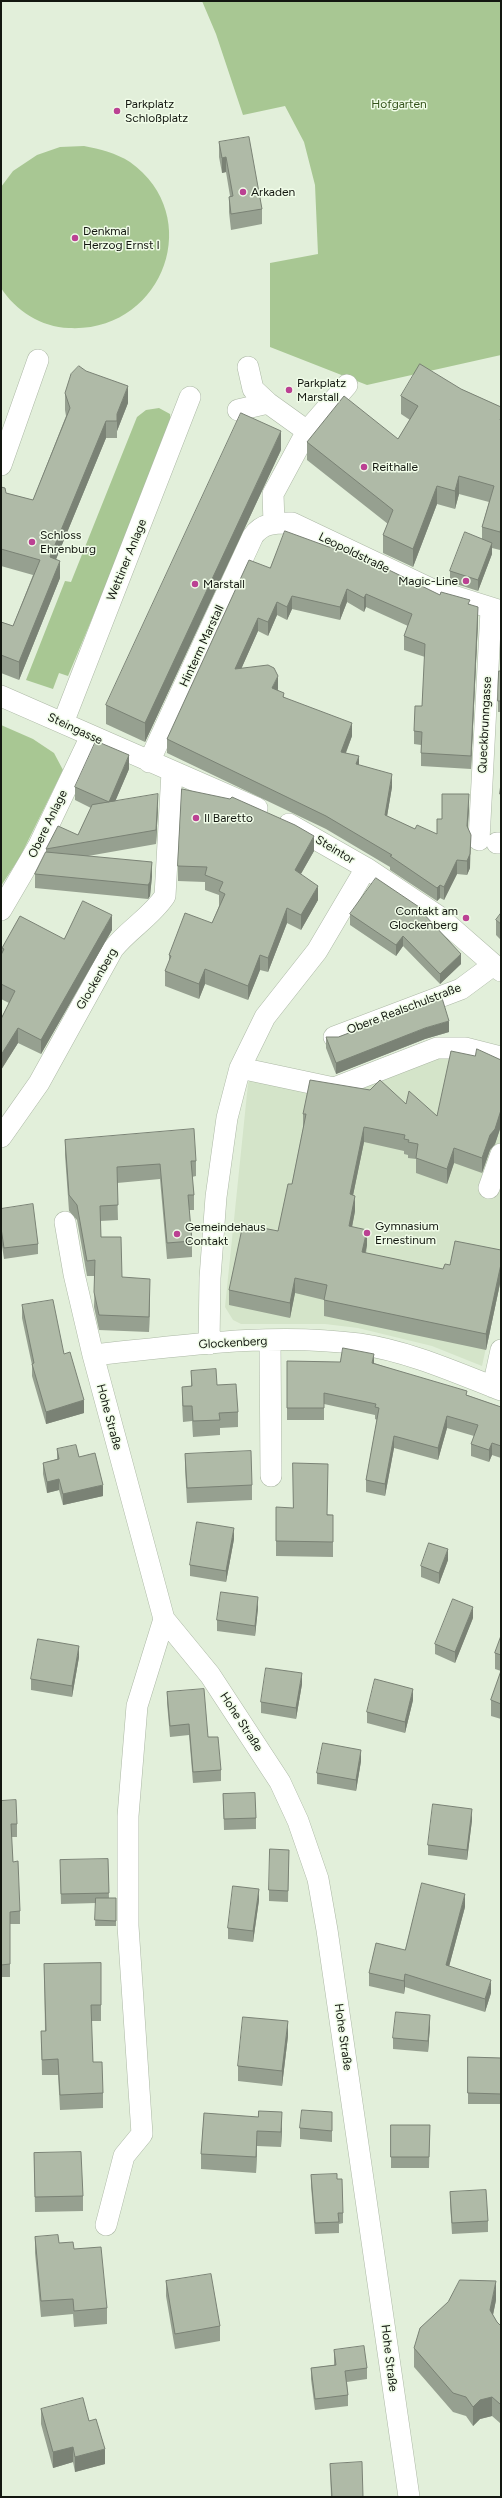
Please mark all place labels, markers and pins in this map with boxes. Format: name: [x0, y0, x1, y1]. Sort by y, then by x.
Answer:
place label: Parkplatz Schloßplatz: [125, 97, 188, 125]
marker: Parkplatz Schloßplatz: [112, 106, 122, 116]
place label: Arkaden: [251, 185, 295, 199]
marker: Arkaden: [238, 187, 248, 197]
place label: Denkmal Herzog Ernst I: [83, 224, 160, 252]
marker: Denkmal Herzog Ernst I: [70, 233, 80, 243]
place label: Parkplatz Marstall: [297, 376, 346, 404]
marker: Parkplatz Marstall: [284, 385, 294, 395]
place label: Reithalle: [372, 460, 418, 474]
marker: Reithalle: [359, 462, 369, 472]
place label: Schloss Ehrenburg: [40, 528, 96, 556]
marker: Schloss Ehrenburg: [27, 537, 37, 547]
place label: Magic-Line: [398, 574, 458, 588]
marker: Magic-Line: [461, 576, 471, 586]
place label: Marstall: [203, 577, 245, 591]
marker: Marstall: [190, 579, 200, 589]
place label: Il Baretto: [204, 811, 253, 825]
marker: Il Baretto: [191, 813, 201, 823]
place label: Contakt am Glockenberg: [389, 904, 458, 932]
marker: Contakt am Glockenberg: [461, 913, 471, 923]
place label: Gymnasium Ernestinum: [375, 1219, 439, 1247]
place label: Gemeindehaus Contakt: [185, 1220, 266, 1248]
marker: Gymnasium Ernestinum: [362, 1228, 372, 1238]
marker: Gemeindehaus Contakt: [172, 1229, 182, 1239]

